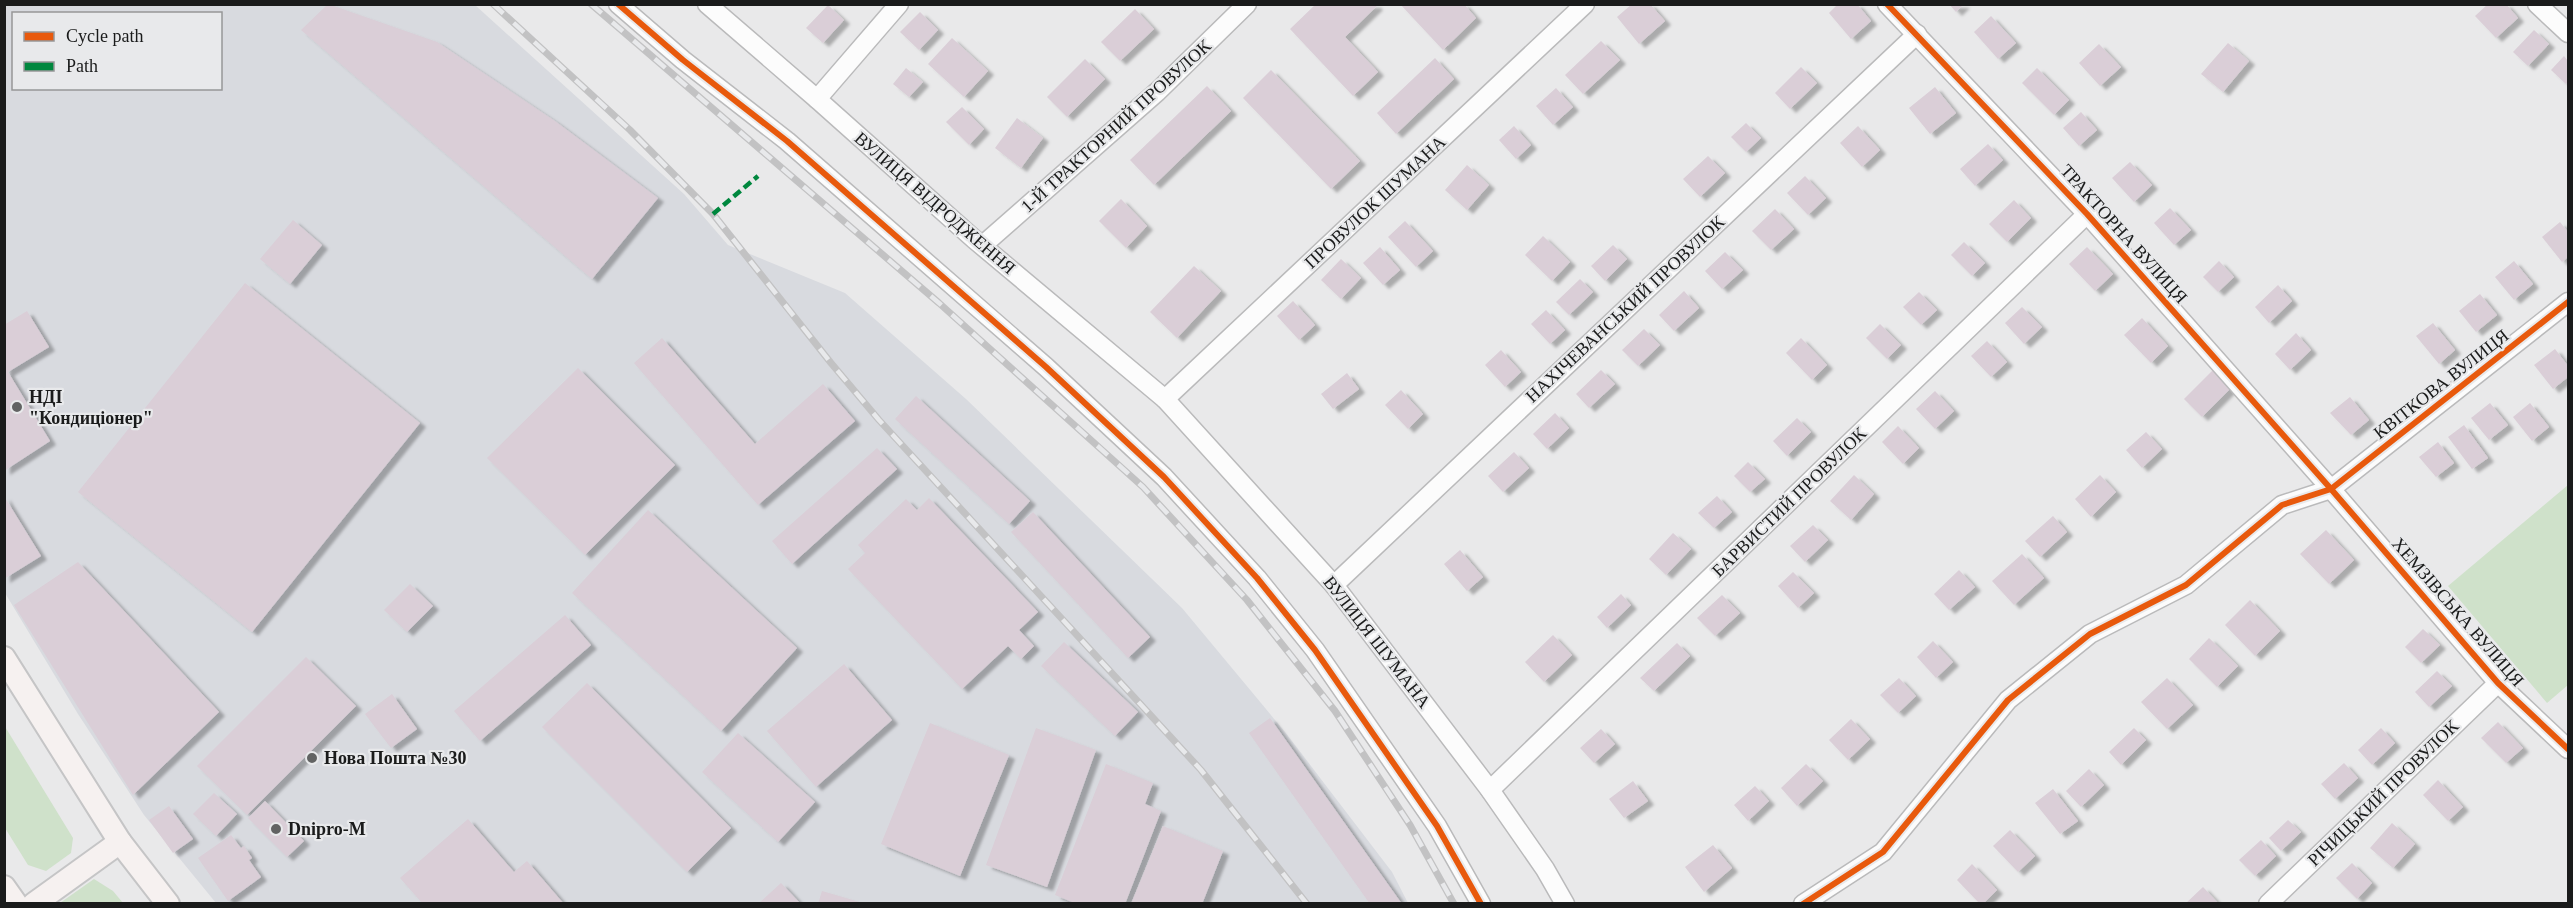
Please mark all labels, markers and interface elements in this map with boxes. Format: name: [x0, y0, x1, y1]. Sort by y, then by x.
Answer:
legend: [12, 12, 222, 90]
text: Cycle path: [66, 26, 143, 46]
street label: 1-Й ТРАКТОРНИЙ ПРОВУЛОК: [1017, 35, 1216, 216]
text: Path: [66, 56, 98, 76]
street label: ВУЛИЦЯ ВІДРОДЖЕННЯ: [851, 128, 1019, 278]
street label: ПРОВУЛОК ШУМАНА: [1300, 132, 1450, 272]
street label: ТРАКТОРНА ВУЛИЦЯ: [2057, 161, 2191, 307]
street label: НАХІЧЕВАНСЬКИЙ ПРОВУЛОК: [1522, 211, 1729, 406]
street label: КВІТКОВА ВУЛИЦЯ: [2370, 325, 2512, 443]
place label: НДІ "Кондиціонер": [29, 387, 153, 428]
marker: НДІ "Кондиціонер": [10, 400, 24, 414]
street label: БАРВИСТИЙ ПРОВУЛОК: [1708, 422, 1871, 581]
street label: ХЕМЗІВСЬКА ВУЛИЦЯ: [2388, 534, 2528, 690]
street label: ВУЛИЦЯ ШУМАНА: [1319, 572, 1435, 712]
street label: РІЧИЦЬКИЙ ПРОВУЛОК: [2304, 715, 2463, 870]
place label: Нова Пошта №30: [324, 748, 467, 768]
marker: Нова Пошта №30: [305, 751, 319, 765]
place label: Dnipro-M: [288, 819, 366, 839]
marker: Dnipro-M: [269, 822, 283, 836]

